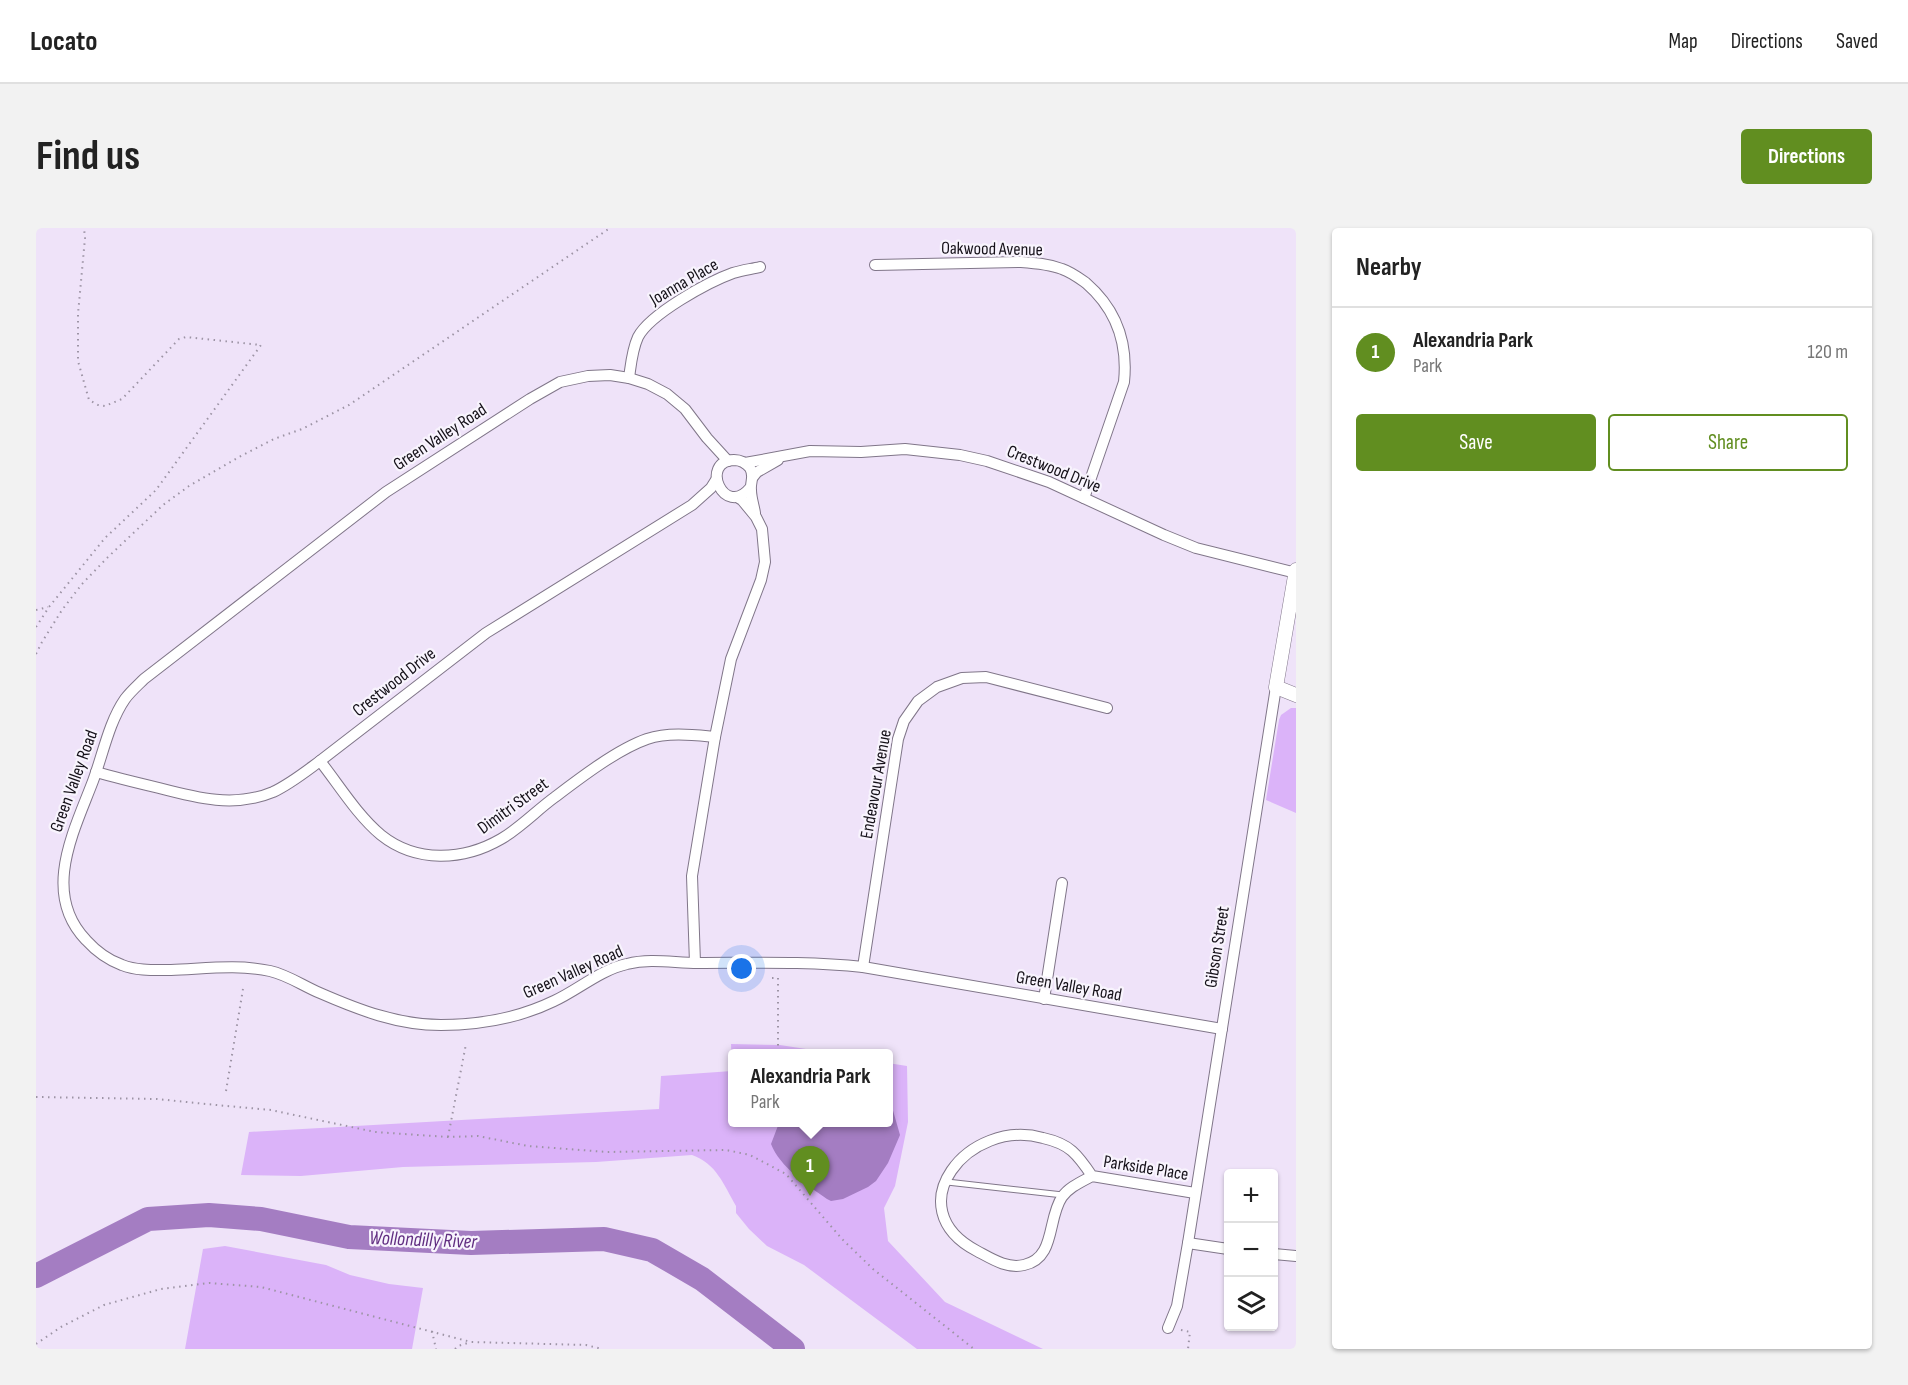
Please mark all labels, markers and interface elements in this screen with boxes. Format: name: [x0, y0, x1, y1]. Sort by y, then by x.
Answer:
text: Locato: [30, 25, 97, 58]
text: Map: [1668, 29, 1698, 54]
text: Directions: [1731, 29, 1803, 54]
text: Saved: [1836, 29, 1878, 54]
button: Directions: [1741, 129, 1872, 184]
text: Find us: [36, 131, 140, 182]
street label: Oakwood Avenue: [941, 238, 1043, 260]
text: Nearby: [1356, 252, 1422, 283]
street label: Joanna Place: [645, 254, 722, 310]
text: Alexandria Park: [1413, 327, 1533, 354]
text: 1: [1372, 340, 1379, 364]
text: 120 m: [1808, 340, 1848, 364]
text: Park: [1413, 354, 1442, 378]
street label: Green Valley Road: [389, 399, 491, 475]
button: Save: [1356, 414, 1596, 471]
button: Share: [1608, 414, 1848, 471]
street label: Crestwood Drive: [1004, 441, 1104, 497]
street label: Crestwood Drive: [348, 643, 440, 721]
street label: Green Valley Road: [46, 727, 102, 835]
street label: Endeavour Avenue: [856, 728, 896, 840]
street label: Dimitri Street: [474, 773, 553, 839]
street label: Gibson Street: [1200, 904, 1234, 989]
street label: Green Valley Road: [520, 941, 626, 1003]
your location: [727, 954, 756, 983]
street label: Green Valley Road: [1014, 966, 1124, 1006]
popup: [728, 1049, 893, 1127]
text: Alexandria Park: [750, 1063, 871, 1090]
text: Park: [750, 1090, 780, 1114]
pin: 1: [790, 1146, 830, 1196]
street label: Parkside Place: [1102, 1151, 1190, 1185]
map controls: [1224, 1169, 1278, 1331]
button: +: [1224, 1169, 1278, 1223]
button: −: [1224, 1223, 1278, 1277]
water label: Wollondilly River: [369, 1226, 479, 1254]
button: layers: [1224, 1277, 1278, 1331]

